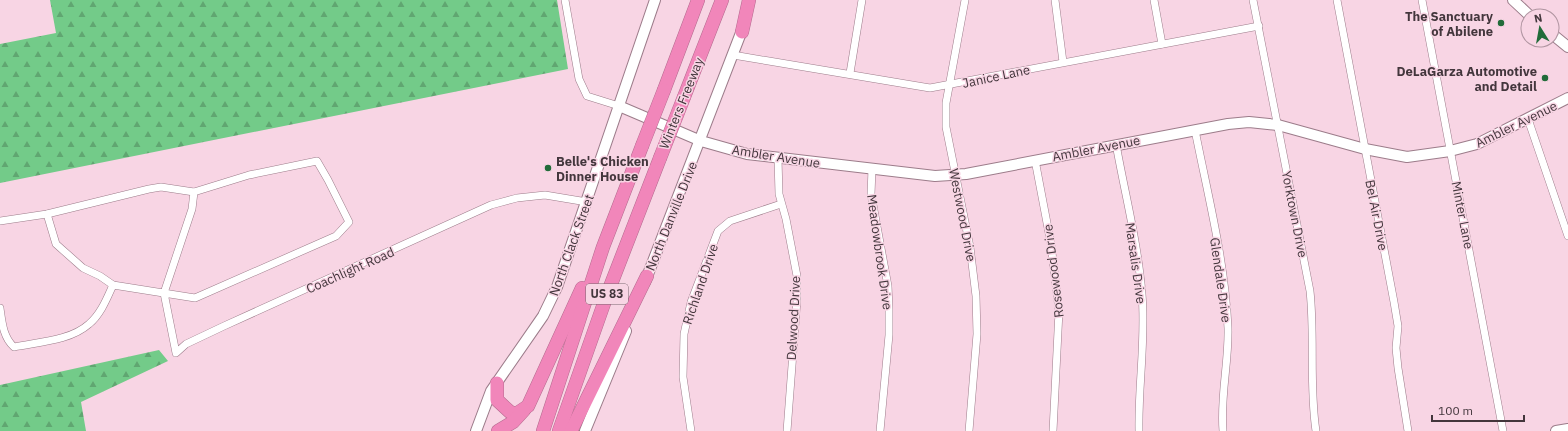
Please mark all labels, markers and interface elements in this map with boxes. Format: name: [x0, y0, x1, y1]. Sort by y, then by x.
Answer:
place label: The Sanctuary of Abilene: [1405, 8, 1493, 40]
north arrow: [1520, 8, 1560, 48]
text: N: [1533, 11, 1543, 26]
marker: The Sanctuary of Abilene: [1496, 18, 1506, 28]
street label: Winters Freeway: [655, 54, 708, 151]
street label: Janice Lane: [961, 61, 1032, 92]
place label: DeLaGarza Automotive and Detail: [1396, 63, 1537, 95]
marker: DeLaGarza Automotive and Detail: [1540, 73, 1550, 83]
street label: Ambler Avenue: [1472, 97, 1560, 152]
street label: Ambler Avenue: [1051, 132, 1141, 165]
street label: Ambler Avenue: [731, 141, 821, 172]
place label: Belle's Chicken Dinner House: [556, 153, 649, 185]
street label: North Danville Drive: [642, 159, 701, 273]
marker: Belle's Chicken Dinner House: [543, 163, 553, 173]
street label: Westwood Drive: [945, 167, 980, 263]
street label: Yorktown Drive: [1278, 169, 1311, 259]
street label: Bel Air Drive: [1361, 178, 1392, 252]
street label: Minter Lane: [1448, 180, 1477, 250]
street label: North Clack Street: [545, 192, 598, 298]
street label: Meadowbrook Drive: [863, 193, 896, 311]
street label: Marsalis Drive: [1121, 221, 1150, 305]
street label: Rosewood Drive: [1039, 223, 1068, 319]
street label: Glendale Drive: [1206, 237, 1235, 324]
street label: Richland Drive: [679, 242, 722, 327]
street label: Coachlight Road: [303, 243, 397, 297]
street label: Delwood Drive: [783, 275, 804, 361]
road number: US 83: [586, 284, 628, 304]
scale bar: [1432, 397, 1524, 423]
text: 100 m: [1438, 403, 1473, 418]

